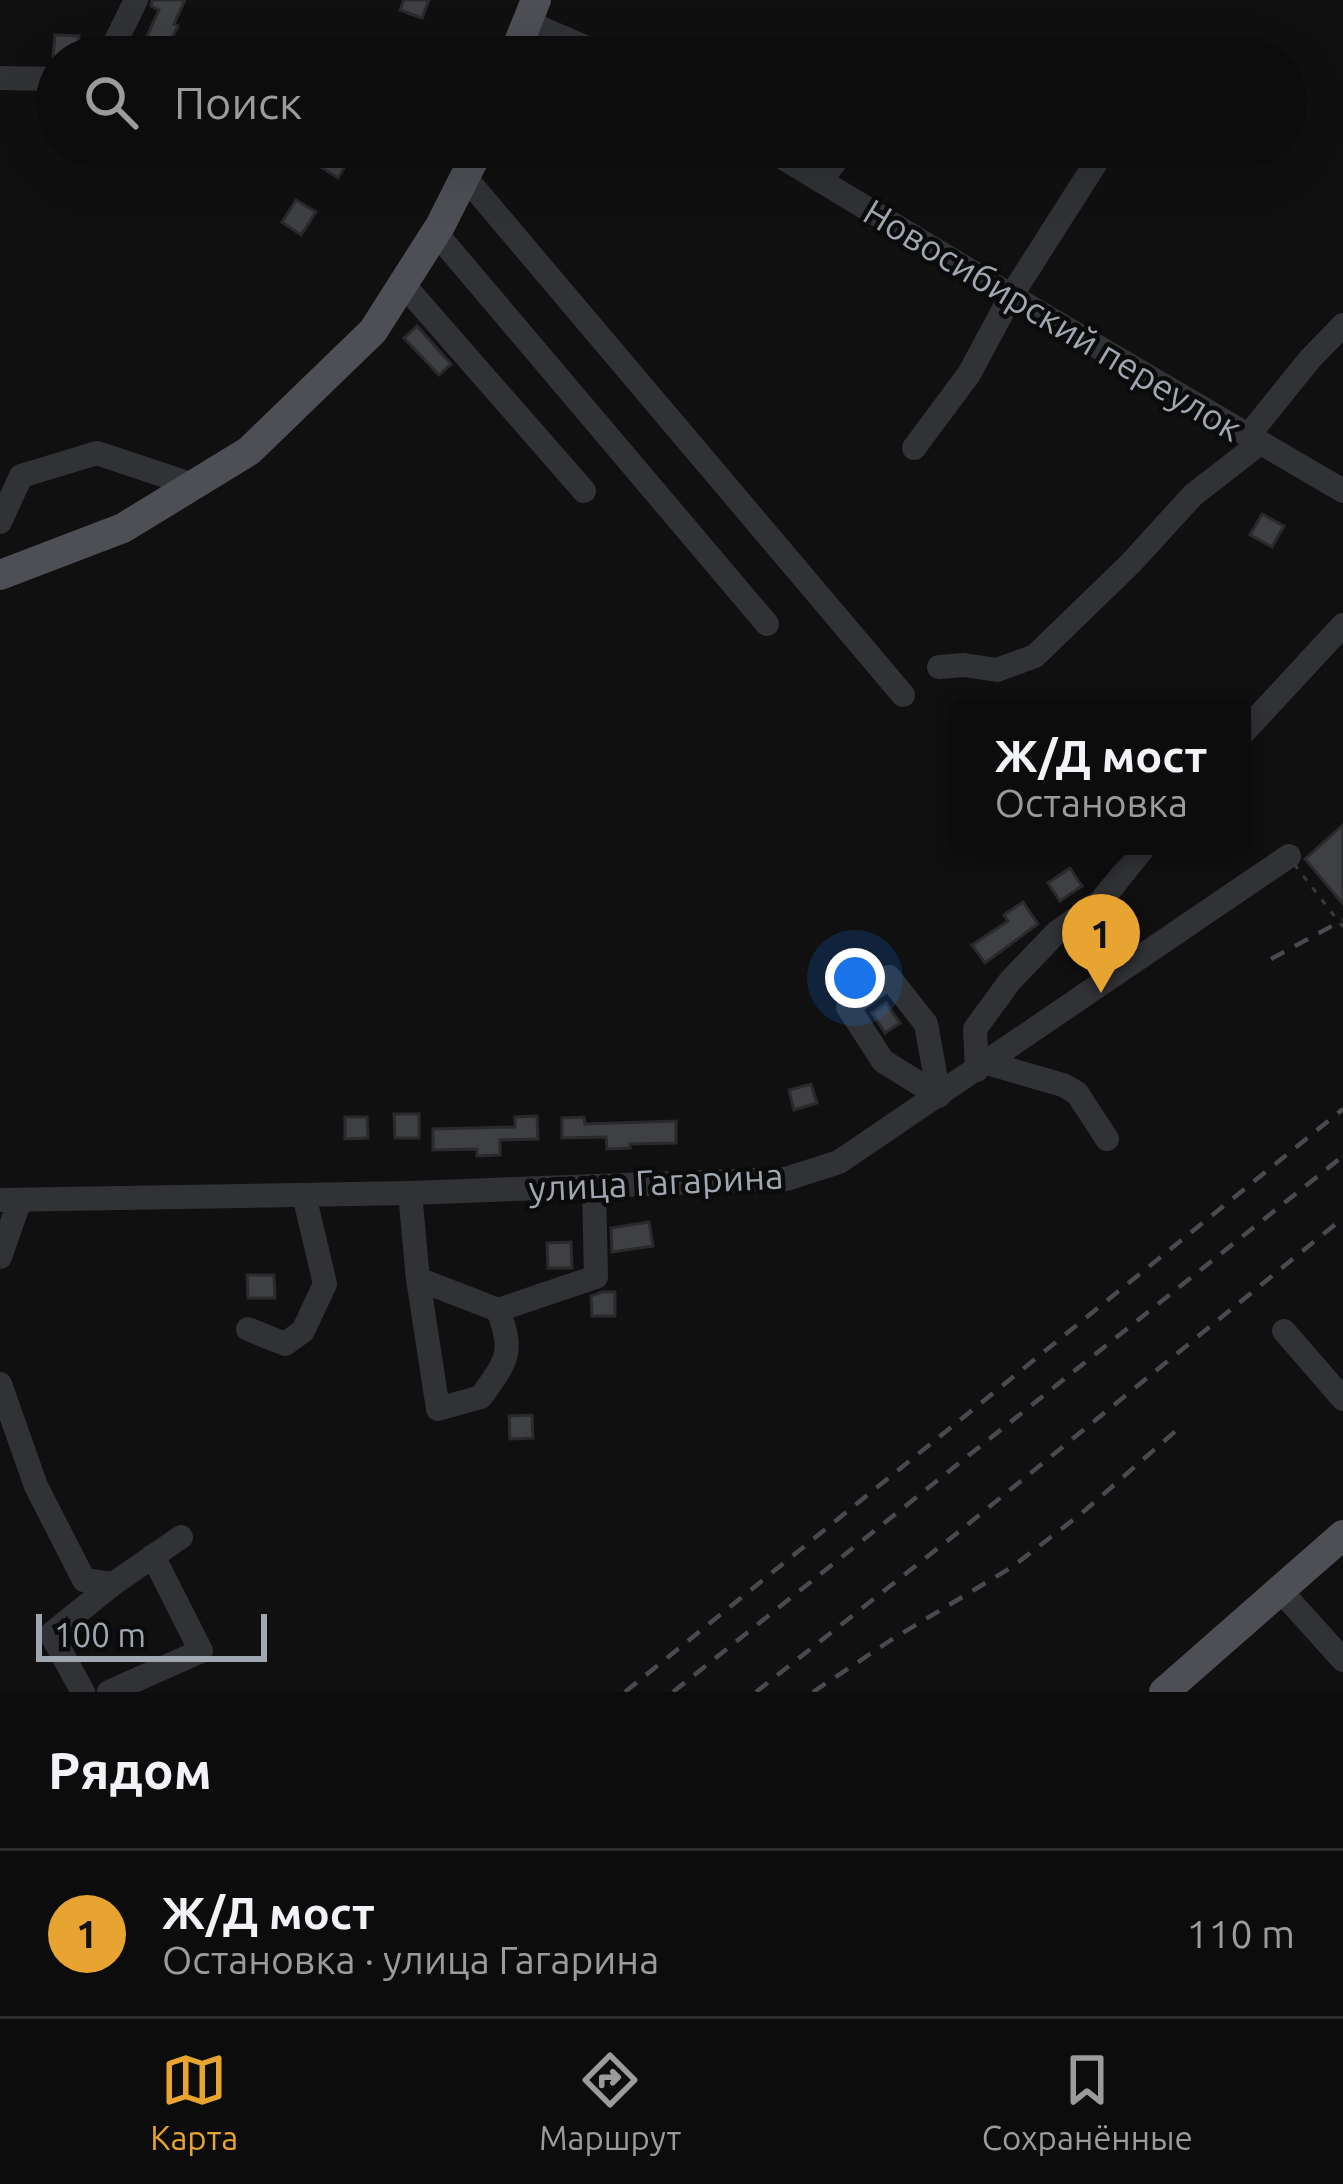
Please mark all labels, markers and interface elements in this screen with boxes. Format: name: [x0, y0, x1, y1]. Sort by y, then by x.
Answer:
search box: [36, 36, 1307, 168]
icon: search: [78, 69, 144, 135]
text: Поиск: [174, 77, 302, 128]
street label: Новосибирский переулок: [857, 190, 1250, 449]
popup: [951, 699, 1251, 855]
text: Ж/Д мост: [995, 730, 1207, 781]
text: Остановка: [995, 781, 1188, 824]
pin: 1: [1062, 894, 1140, 993]
your location: [825, 948, 885, 1008]
street label: улица Гагарина: [528, 1154, 784, 1209]
scale bar: [36, 1608, 267, 1661]
text: 100 m: [54, 1616, 146, 1653]
text: Рядом: [48, 1741, 212, 1799]
text: Ж/Д мост: [162, 1887, 375, 1938]
text: 1: [76, 1912, 98, 1955]
text: 110 m: [1186, 1912, 1295, 1955]
text: Остановка · улица Гагарина: [162, 1938, 659, 1981]
tab: Карта: [150, 2047, 238, 2156]
tab: Маршрут: [539, 2047, 681, 2156]
tab: Сохранённые: [982, 2047, 1193, 2156]

